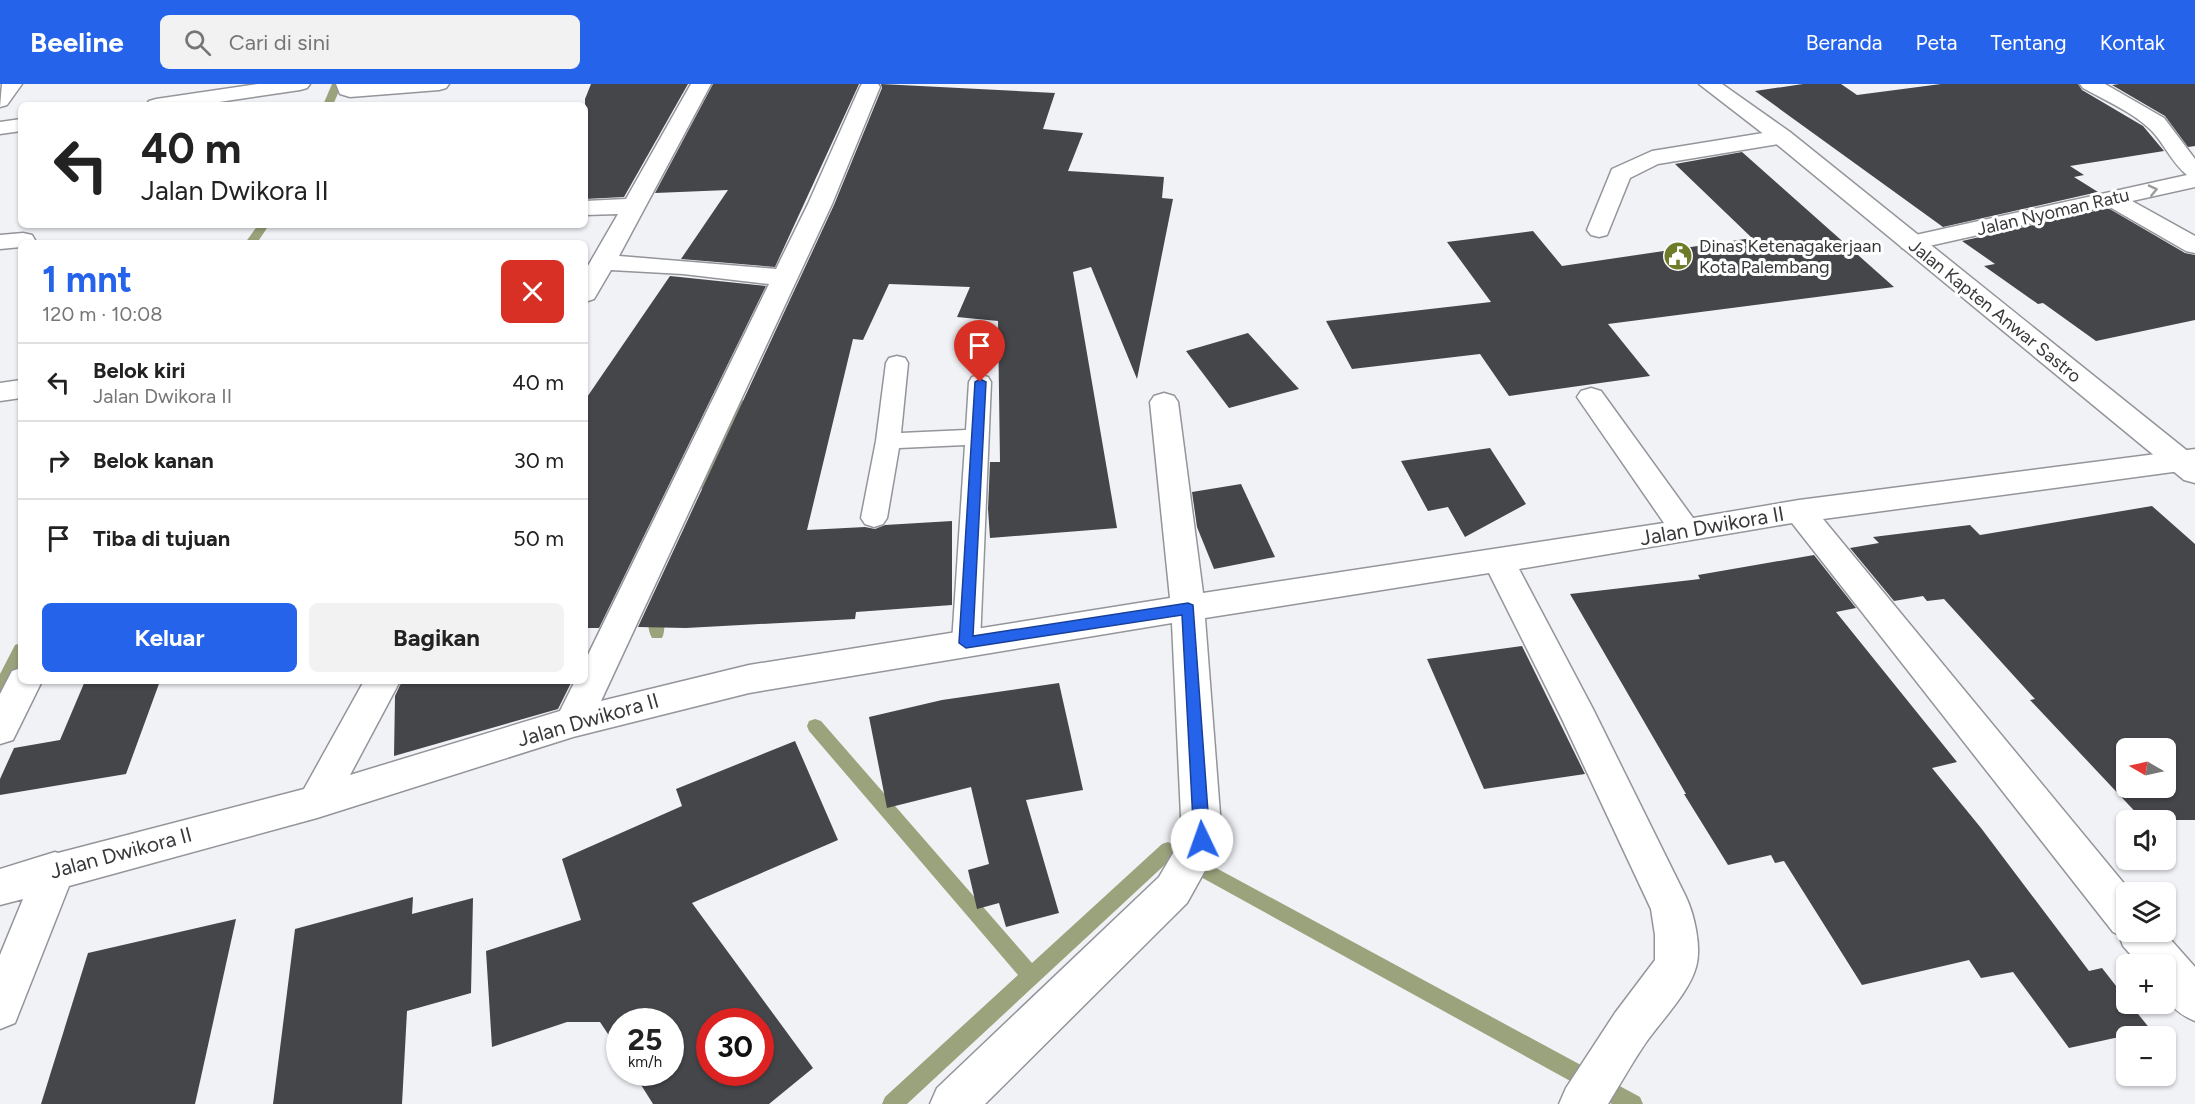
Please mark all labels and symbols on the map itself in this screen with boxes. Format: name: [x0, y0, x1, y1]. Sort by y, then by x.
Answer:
street label: Jalan Nyoman Ratu: [1975, 184, 2131, 240]
one-way arrow: [2148, 184, 2158, 197]
place label: Dinas Ketenagakerjaan Kota Palembang: [1699, 235, 1882, 278]
street label: Jalan Kapten Anwar Sastro: [1904, 235, 2086, 387]
public building icon: Dinas Ketenagakerjaan Kota Palembang: [1662, 240, 1694, 272]
pin: [954, 320, 1005, 382]
street label: Jalan Dwikora II: [1638, 501, 1786, 550]
street label: Jalan Dwikora II: [514, 687, 662, 752]
north arrow: [2116, 738, 2176, 798]
position arrow: [1170, 808, 1234, 872]
street label: Jalan Dwikora II: [47, 822, 195, 883]
speed limit sign: 30: [696, 1008, 774, 1086]

